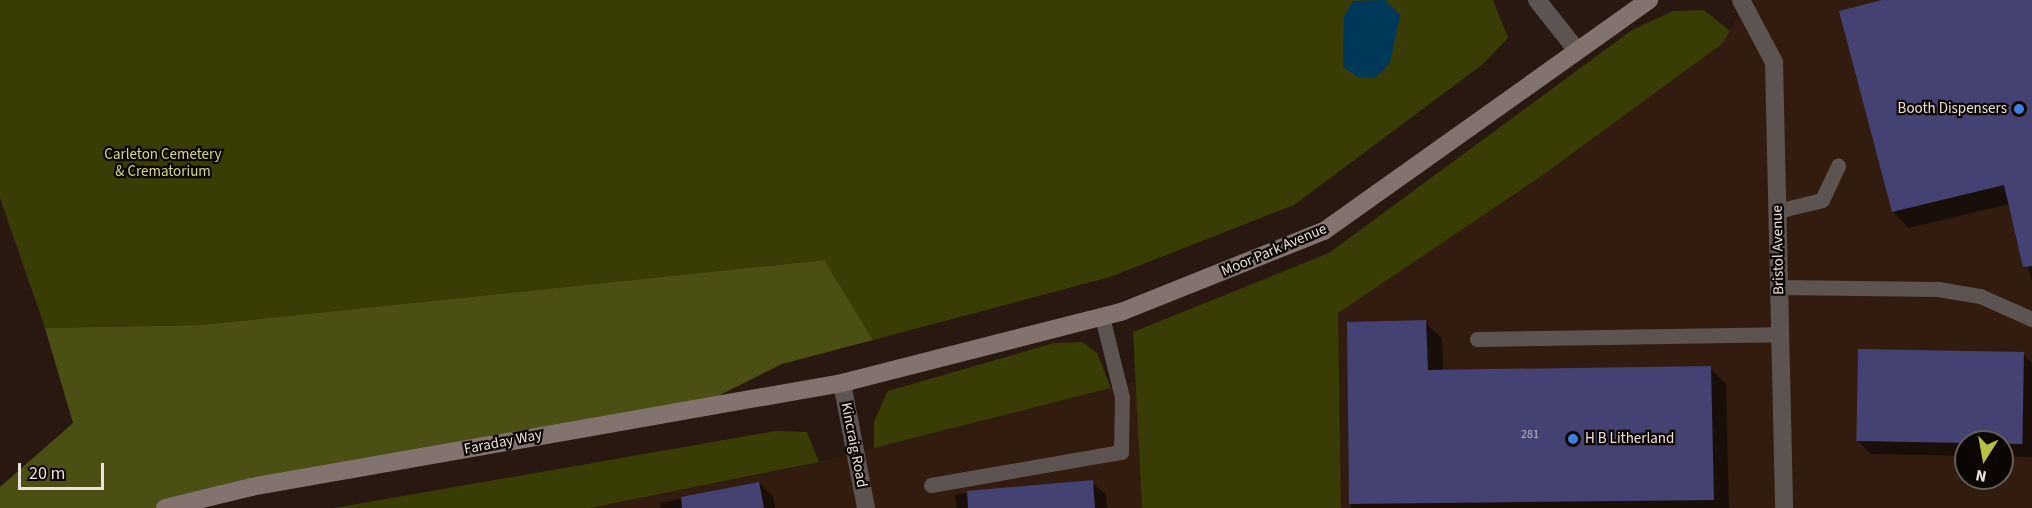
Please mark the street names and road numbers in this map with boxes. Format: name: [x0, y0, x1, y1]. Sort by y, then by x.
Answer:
street label: Bristol Avenue: [1768, 205, 1788, 295]
street label: Moor Park Avenue: [1219, 220, 1329, 280]
street label: Kincraig Road: [837, 401, 871, 489]
street label: Faraday Way: [463, 426, 543, 458]

